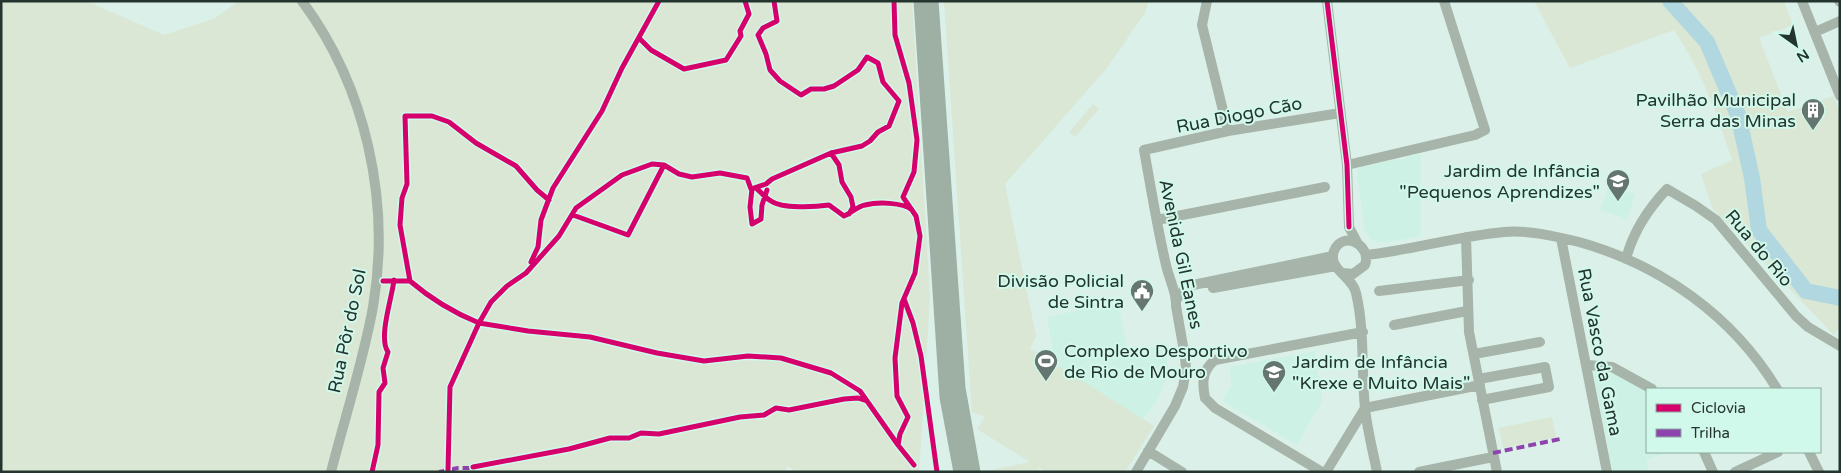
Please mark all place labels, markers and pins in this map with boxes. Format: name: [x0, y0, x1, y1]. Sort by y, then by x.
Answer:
place label: Pavilhão Municipal Serra das Minas: [1636, 89, 1796, 132]
building icon: Pavilhão Municipal Serra das Minas: [1800, 97, 1826, 131]
place label: Jardim de Infância "Pequenos Aprendizes": [1399, 160, 1600, 203]
school or university icon: Jardim de Infância "Pequenos Aprendizes": [1605, 168, 1631, 202]
place label: Divisão Policial de Sintra: [997, 270, 1124, 313]
public building icon: Divisão Policial de Sintra: [1129, 278, 1155, 312]
place label: Complexo Desportivo de Rio de Mouro: [1064, 340, 1248, 383]
sports icon: Complexo Desportivo de Rio de Mouro: [1033, 348, 1059, 382]
place label: Jardim de Infância "Krexe e Muito Mais": [1292, 351, 1470, 394]
school or university icon: Jardim de Infância "Krexe e Muito Mais": [1261, 359, 1287, 393]

